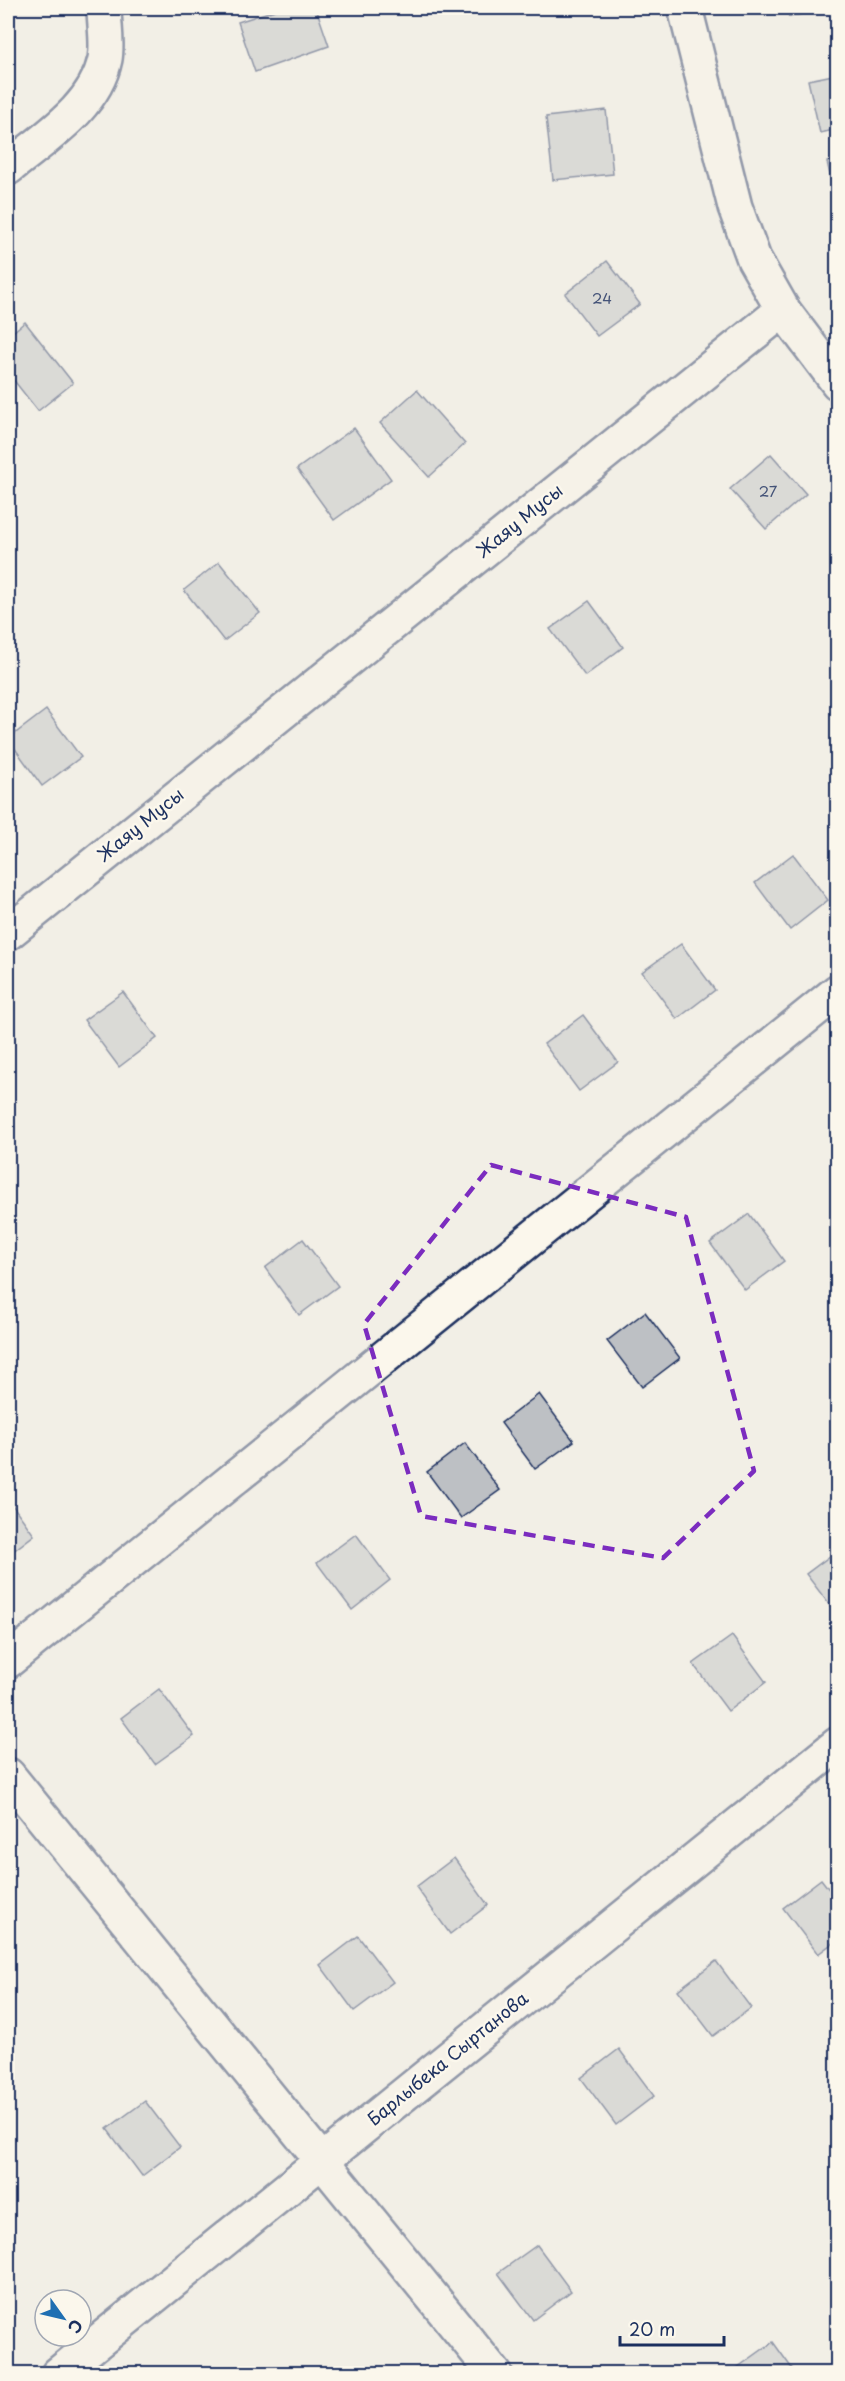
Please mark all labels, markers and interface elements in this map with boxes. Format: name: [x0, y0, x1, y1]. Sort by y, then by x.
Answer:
house number: 24: [592, 286, 612, 309]
street label: Жаяу Мусы: [469, 476, 568, 564]
house number: 27: [759, 479, 778, 502]
street label: Жаяу Мусы: [90, 780, 189, 868]
street label: Барлыбека Сыртанова: [361, 1984, 534, 2131]
north arrow: [33, 2288, 93, 2348]
scale bar: [620, 2309, 724, 2347]
text: С: [63, 2315, 90, 2339]
text: 20 m: [629, 2315, 675, 2342]

